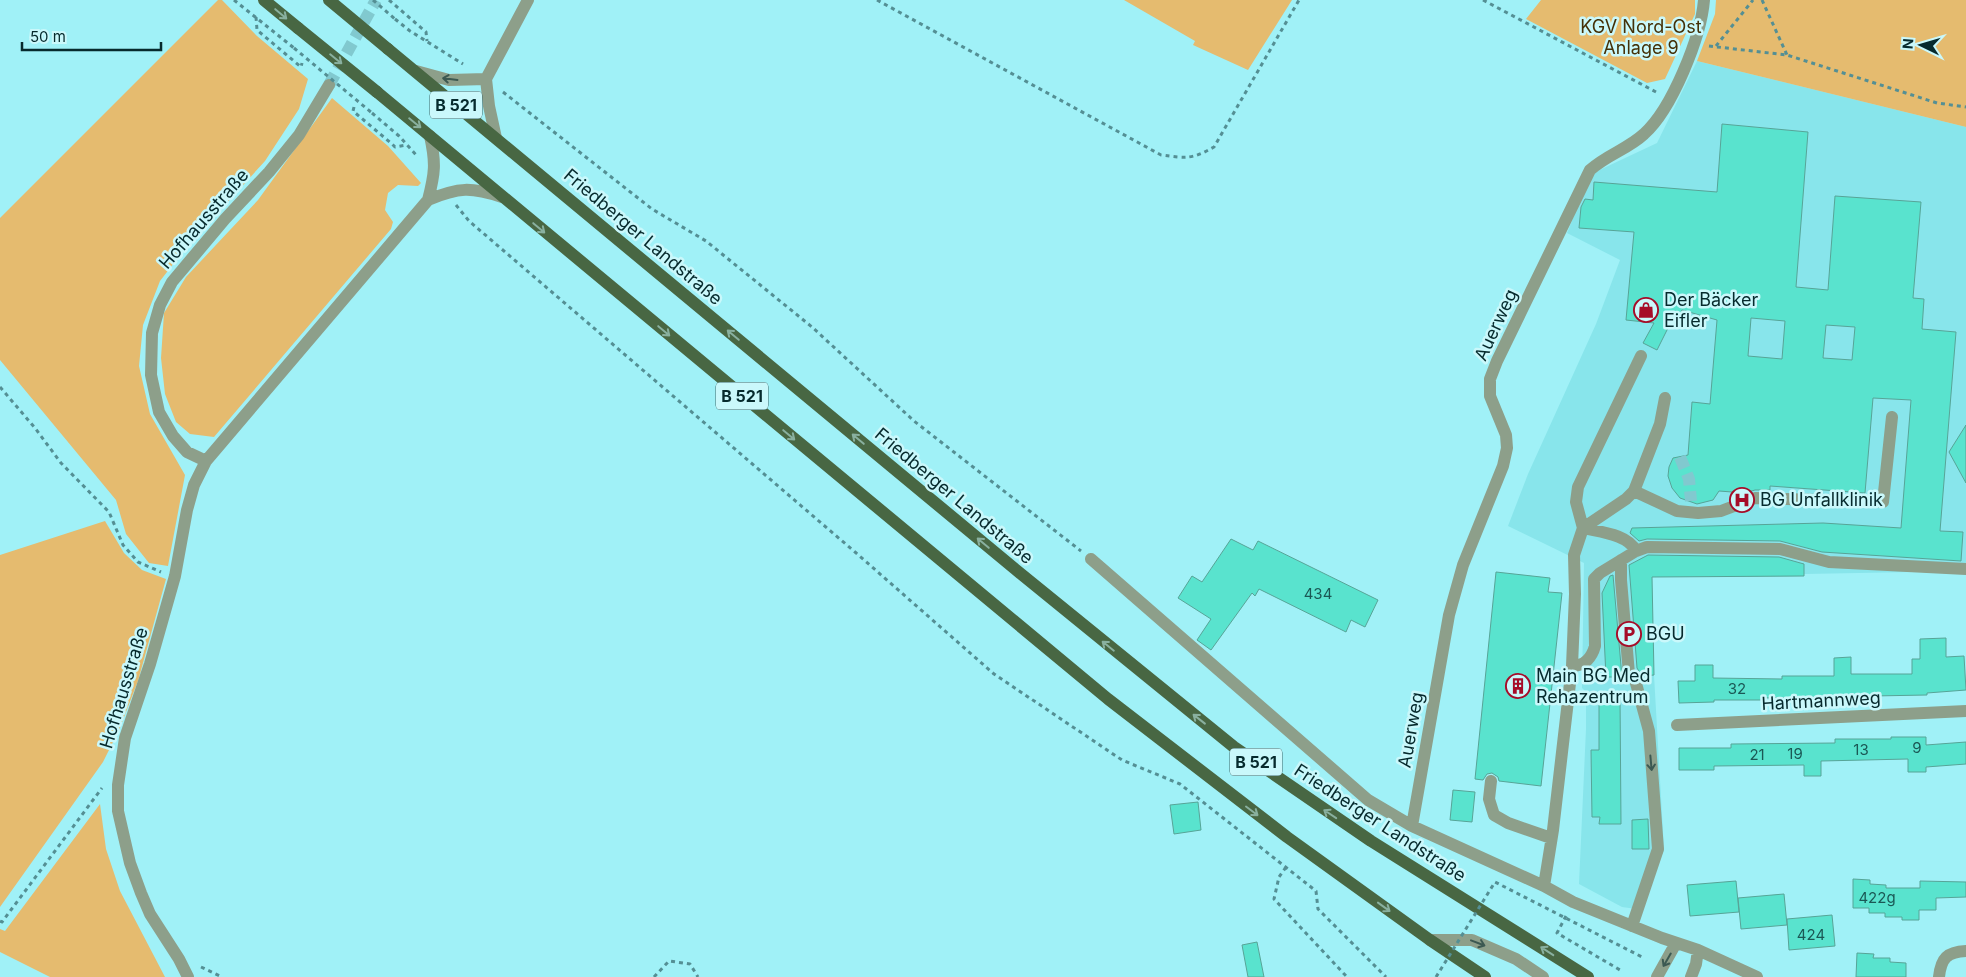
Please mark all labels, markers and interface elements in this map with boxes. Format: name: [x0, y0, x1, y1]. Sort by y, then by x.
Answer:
one-way arrow: [275, 8, 288, 20]
park label: KGV Nord-Ost Anlage 9: [1580, 16, 1702, 58]
scale bar: [22, 20, 161, 52]
north arrow: [1896, 20, 1946, 70]
text: 50 m: [30, 27, 66, 46]
text: N: [1899, 38, 1916, 50]
one-way arrow: [329, 53, 342, 64]
one-way arrow: [443, 74, 459, 84]
road number: B 521: [430, 92, 482, 118]
one-way arrow: [408, 117, 421, 129]
street label: Hofhausstraße: [154, 164, 253, 273]
street label: Friedberger Landstraße: [560, 164, 727, 309]
one-way arrow: [532, 222, 545, 233]
street label: Auerweg: [1470, 286, 1521, 364]
place label: Der Bäcker Eifler: [1664, 289, 1758, 331]
shop icon: Der Bäcker Eifler: [1633, 297, 1659, 323]
one-way arrow: [657, 326, 670, 337]
one-way arrow: [727, 329, 740, 340]
road number: B 521: [716, 382, 768, 410]
street label: Friedberger Landstraße: [871, 423, 1038, 568]
one-way arrow: [782, 429, 795, 440]
one-way arrow: [852, 433, 865, 444]
hospital icon: BG Unfallklinik: [1729, 487, 1755, 513]
place label: BG Unfallklinik: [1760, 489, 1883, 510]
one-way arrow: [977, 537, 990, 548]
house number: 434: [1304, 584, 1332, 603]
parking icon: BGU: [1616, 621, 1642, 647]
place label: BGU: [1646, 623, 1685, 644]
street label: Hofhausstraße: [95, 625, 152, 751]
one-way arrow: [1102, 640, 1115, 652]
place label: Main BG Med Rehazentrum: [1536, 665, 1650, 707]
building icon: Main BG Med Rehazentrum: [1505, 673, 1531, 699]
house number: 32: [1728, 679, 1746, 698]
street label: Hartmannweg: [1761, 687, 1881, 714]
street label: Auerweg: [1394, 690, 1427, 769]
one-way arrow: [1192, 713, 1205, 724]
house number: 9: [1912, 738, 1922, 757]
house number: 13: [1853, 740, 1869, 759]
house number: 19: [1787, 744, 1803, 763]
house number: 21: [1749, 745, 1765, 764]
road number: B 521: [1230, 749, 1282, 776]
one-way arrow: [1647, 754, 1656, 770]
street label: Friedberger Landstraße: [1291, 759, 1470, 886]
one-way arrow: [1245, 806, 1259, 816]
one-way arrow: [1324, 808, 1338, 818]
house number: 422g: [1858, 888, 1896, 907]
one-way arrow: [1377, 901, 1390, 912]
house number: 424: [1797, 925, 1825, 944]
one-way arrow: [1470, 939, 1485, 948]
one-way arrow: [1540, 945, 1554, 955]
one-way arrow: [1661, 952, 1671, 966]

